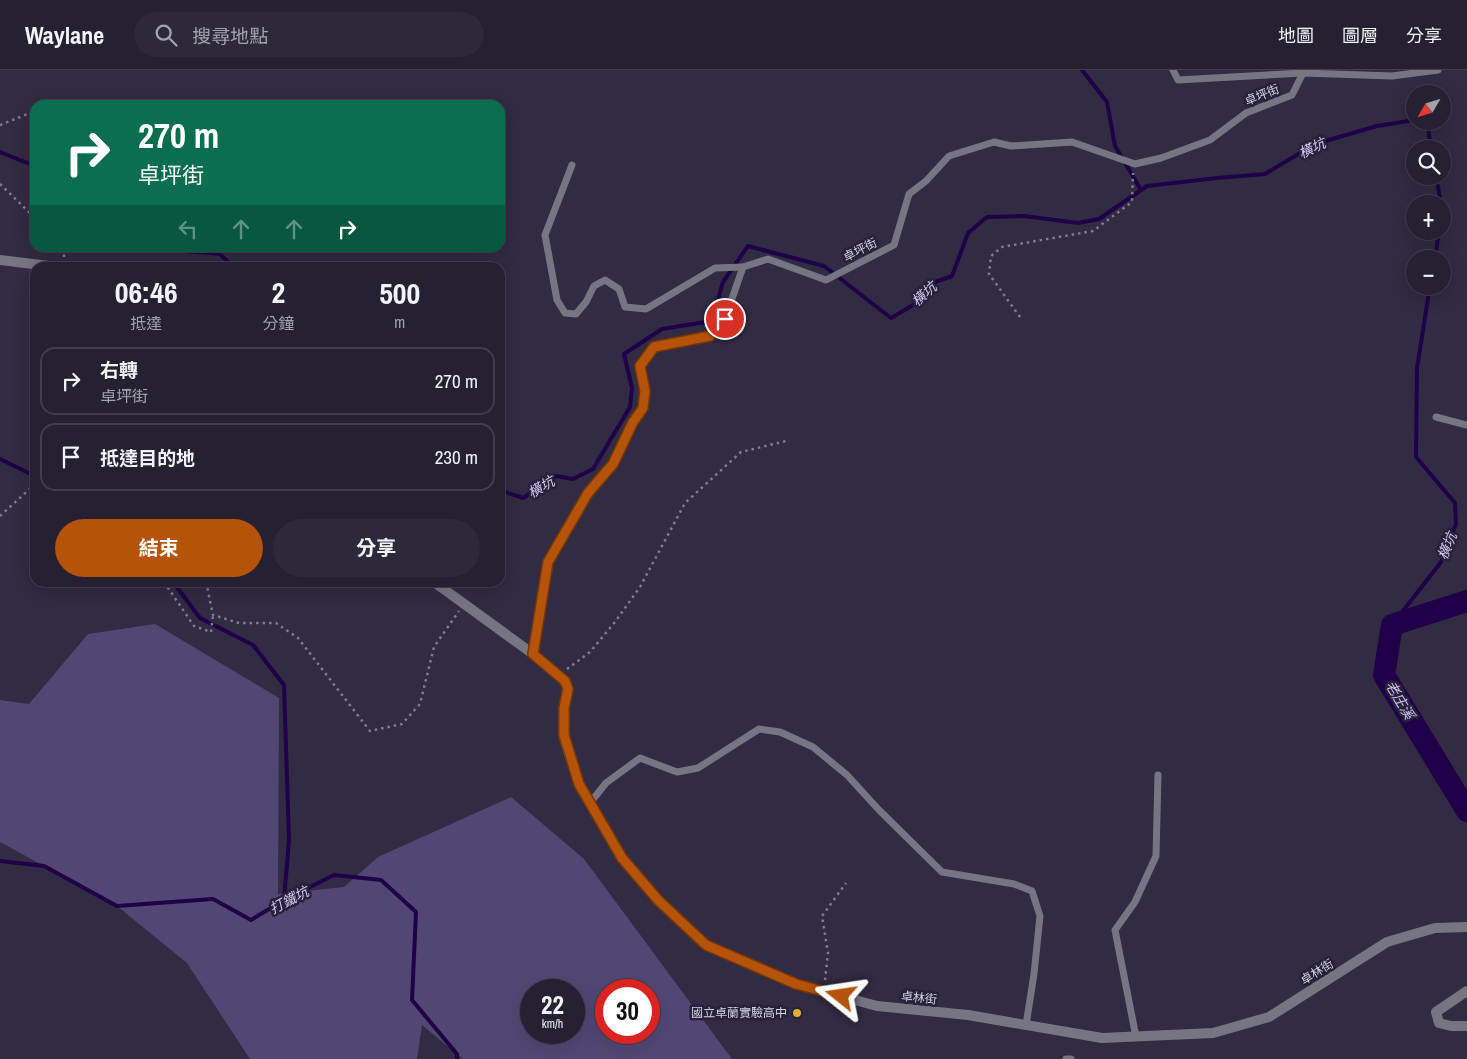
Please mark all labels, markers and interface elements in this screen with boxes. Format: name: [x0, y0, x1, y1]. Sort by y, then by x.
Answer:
search box: [134, 12, 484, 57]
text: Waylane: [25, 19, 104, 51]
icon: search: [152, 21, 180, 49]
text: 搜尋地點: [192, 23, 268, 49]
text: 地圖: [1278, 23, 1314, 48]
text: 圖層: [1342, 23, 1378, 48]
text: 分享: [1406, 23, 1442, 48]
street label: 卓坪街: [1242, 81, 1282, 109]
north arrow: [1406, 85, 1451, 130]
map controls: [1406, 85, 1451, 295]
text: 270 m: [138, 112, 219, 159]
icon: right: [55, 120, 120, 185]
water label: 橫坑: [1296, 133, 1330, 162]
button: search: [1406, 140, 1451, 185]
text: 卓坪街: [138, 160, 204, 190]
button: +: [1406, 195, 1451, 240]
icon: left: [174, 215, 202, 243]
icon: ahead: [227, 215, 255, 243]
icon: ahead: [280, 215, 308, 243]
icon: right: [333, 215, 361, 243]
street label: 卓坪街: [840, 235, 880, 265]
button: −: [1406, 250, 1451, 295]
text: 06:46: [115, 272, 178, 312]
text: 2: [272, 272, 285, 312]
text: 500: [379, 273, 420, 313]
water label: 橫坑: [908, 277, 942, 310]
pin: [704, 298, 746, 340]
icon: arrive: [711, 305, 739, 333]
text: m: [394, 311, 405, 333]
text: 抵達: [130, 312, 162, 334]
text: 分鐘: [262, 312, 294, 334]
text: 右轉: [100, 357, 138, 383]
icon: right: [57, 367, 85, 395]
text: 270 m: [435, 368, 478, 394]
text: 卓坪街: [100, 385, 148, 407]
icon: arrive: [57, 443, 85, 471]
text: 230 m: [435, 444, 478, 470]
text: 抵達目的地: [100, 445, 195, 471]
water label: 橫坑: [524, 471, 559, 502]
button: 結束: [55, 519, 263, 577]
button: 分享: [273, 519, 480, 577]
water label: 橫坑: [1433, 528, 1462, 562]
water label: 老庄溪: [1381, 677, 1420, 724]
water label: 打鐵坑: [266, 881, 314, 918]
street label: 卓林街: [1297, 956, 1337, 988]
position arrow: [814, 969, 866, 1021]
speed limit sign: 30: [595, 979, 660, 1044]
text: 22: [541, 988, 564, 1022]
street label: 卓林街: [900, 988, 938, 1008]
place label: 國立卓蘭實驗高中: [691, 1005, 787, 1021]
marker: 國立卓蘭實驗高中: [791, 1007, 803, 1019]
text: km/h: [542, 1016, 563, 1032]

